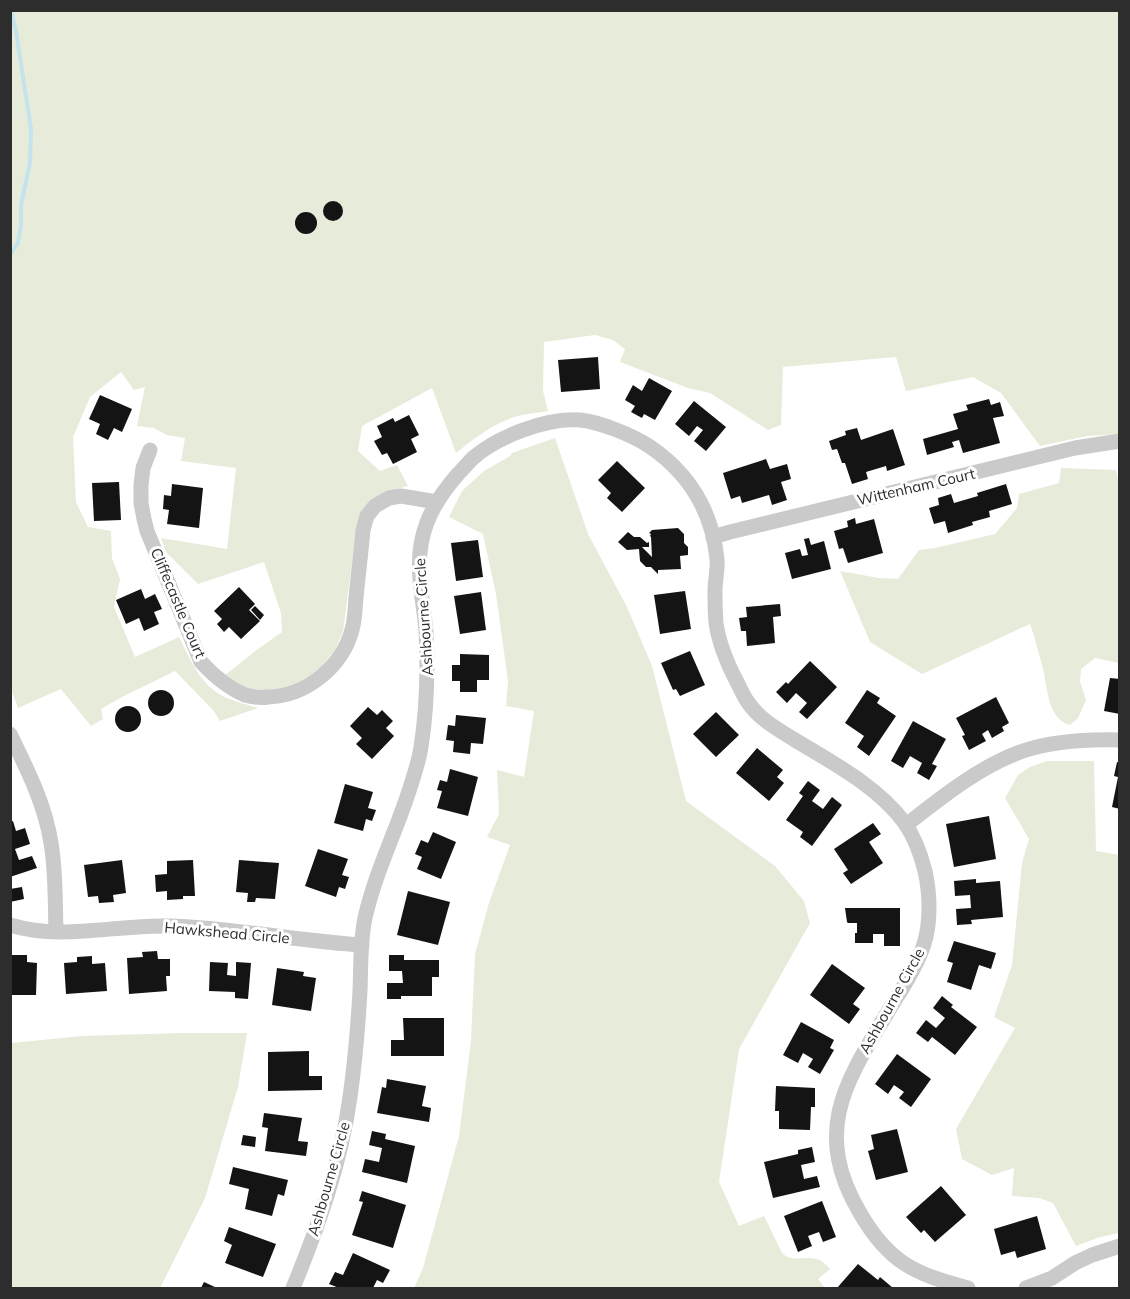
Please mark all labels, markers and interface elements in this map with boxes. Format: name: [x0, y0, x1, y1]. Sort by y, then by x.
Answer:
street label: Wittenham Court: [855, 464, 977, 509]
street label: Cliffecastle Court: [147, 545, 210, 661]
street label: Ashbourne Circle: [410, 558, 437, 677]
street label: Hawkshead Circle: [164, 918, 290, 947]
street label: Ashbourne Circle: [855, 945, 928, 1057]
street label: Ashbourne Circle: [303, 1120, 354, 1238]

